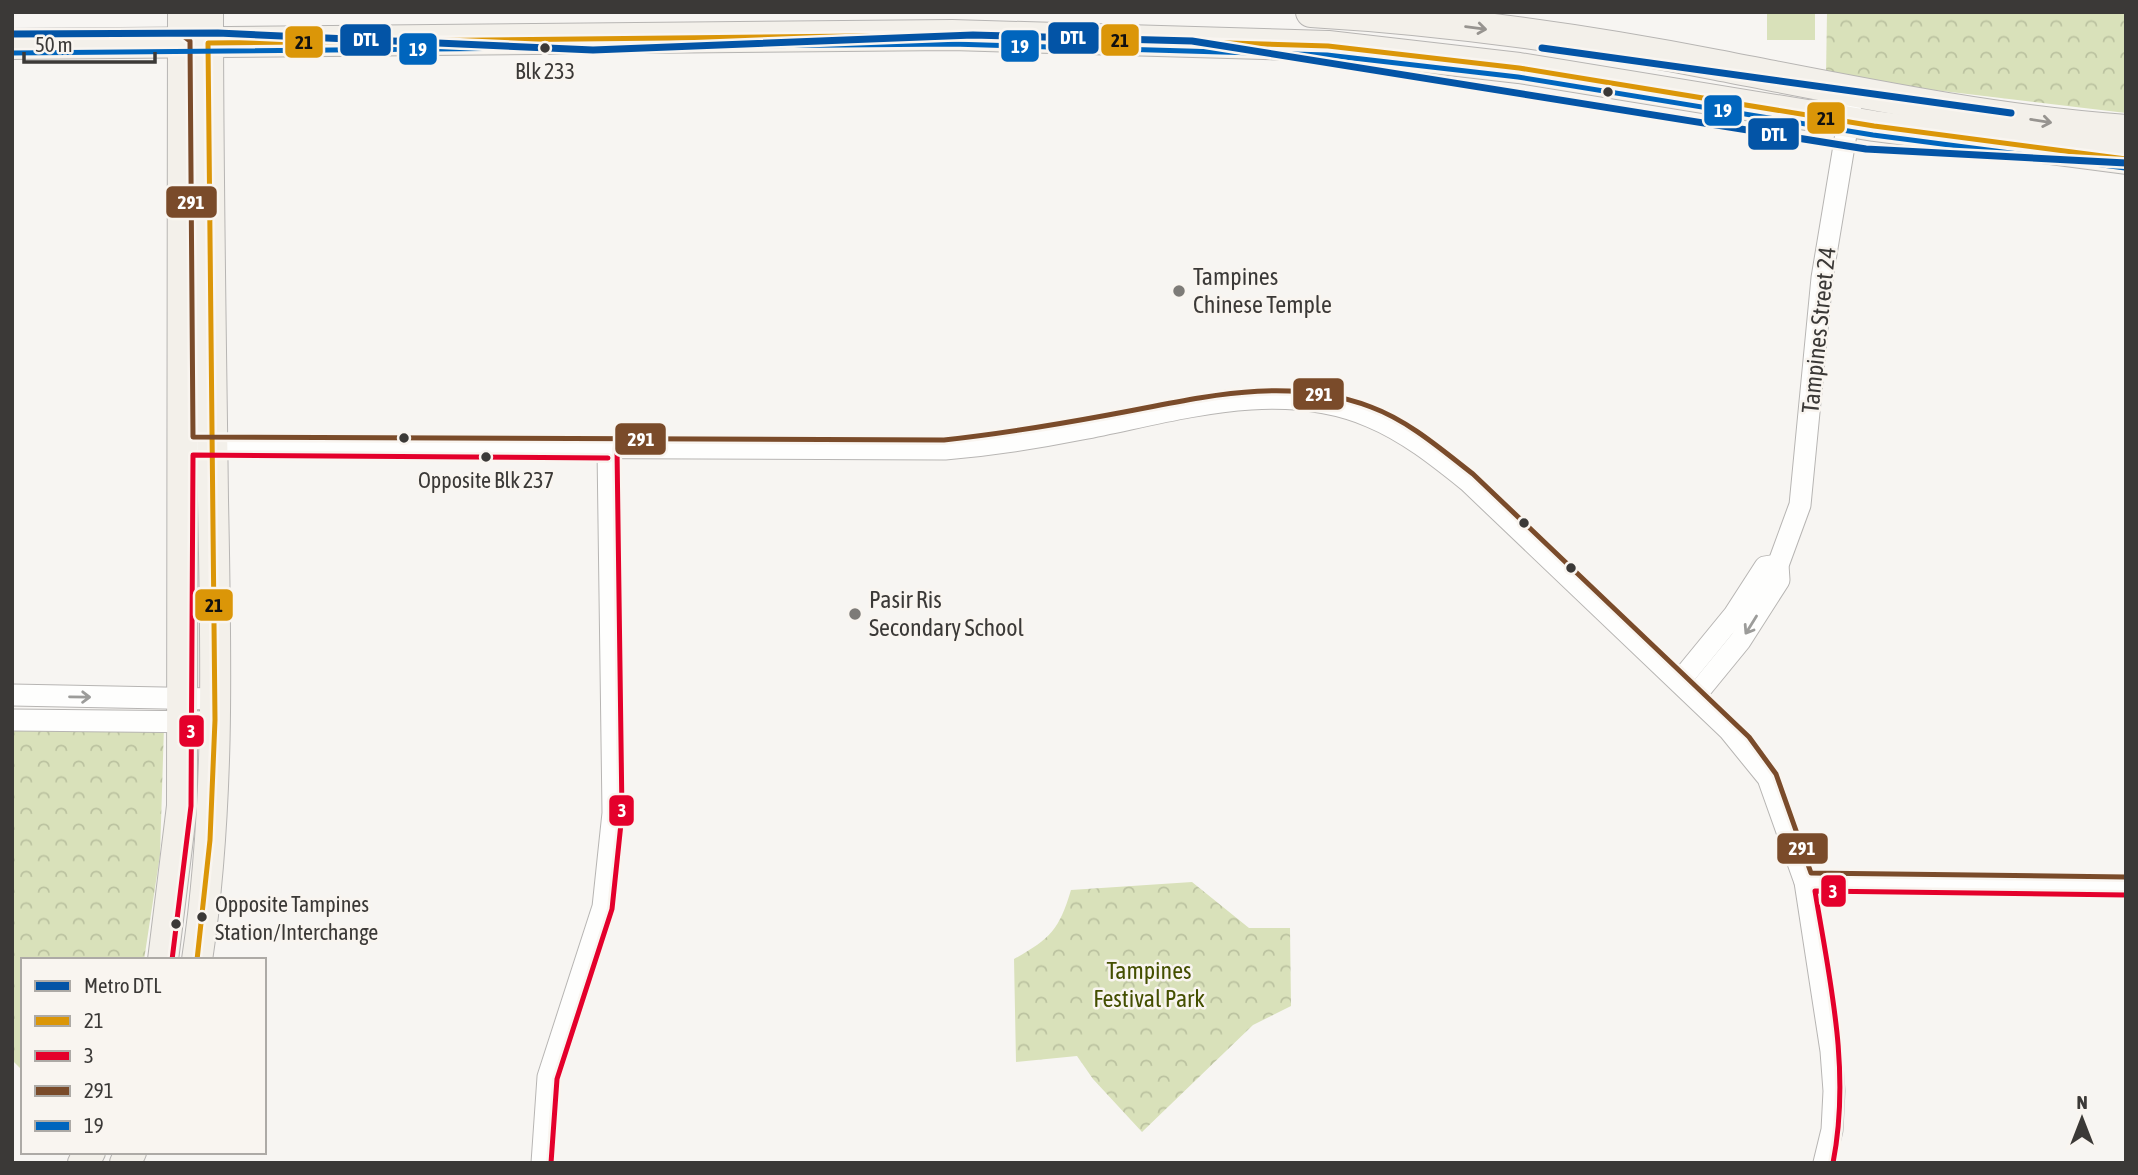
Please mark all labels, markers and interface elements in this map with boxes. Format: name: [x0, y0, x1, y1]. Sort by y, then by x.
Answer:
scale bar: [24, 21, 156, 65]
line badge: DTL: [1047, 21, 1100, 55]
one-way arrow: [1465, 21, 1487, 34]
line badge: DTL: [339, 23, 392, 57]
line badge: 21: [1100, 23, 1140, 57]
line badge: 21: [284, 25, 324, 59]
text: DTL: [1060, 26, 1087, 48]
text: DTL: [353, 28, 380, 50]
line badge: 19: [1000, 29, 1040, 63]
text: 21: [1111, 29, 1129, 51]
text: 21: [295, 31, 313, 53]
text: 50 m: [35, 32, 73, 56]
line badge: 19: [398, 32, 438, 66]
text: 19: [1011, 35, 1029, 57]
text: 19: [409, 38, 427, 60]
marker: Blk 233: [538, 41, 552, 55]
place label: Blk 233: [515, 58, 575, 84]
unlabelled marker: [1601, 85, 1615, 99]
line badge: 19: [1703, 94, 1743, 127]
text: 19: [1714, 99, 1732, 121]
line badge: 21: [1806, 101, 1846, 135]
text: 21: [1817, 107, 1835, 129]
one-way arrow: [2029, 115, 2052, 128]
line badge: DTL: [1747, 117, 1800, 151]
text: DTL: [1761, 123, 1788, 145]
line badge: 291: [165, 185, 218, 219]
text: 291: [178, 191, 204, 213]
street label: Tampines Street 24: [1796, 245, 1841, 414]
place label: Tampines Chinese Temple: [1193, 263, 1332, 318]
marker: Tampines Chinese Temple: [1171, 283, 1187, 299]
line badge: 291: [1292, 377, 1345, 411]
text: 291: [1306, 383, 1332, 405]
line badge: 291: [614, 422, 667, 456]
text: 291: [628, 428, 654, 450]
unlabelled marker: [397, 431, 411, 445]
marker: Opposite Blk 237: [479, 450, 493, 464]
place label: Opposite Blk 237: [418, 467, 554, 493]
unlabelled marker: [1517, 516, 1531, 530]
unlabelled marker: [1564, 561, 1578, 575]
place label: Pasir Ris Secondary School: [869, 586, 1025, 641]
line badge: 21: [194, 588, 234, 622]
text: 21: [205, 594, 223, 616]
marker: Pasir Ris Secondary School: [847, 606, 863, 622]
one-way arrow: [1743, 614, 1757, 634]
one-way arrow: [69, 690, 92, 704]
line badge: 3: [178, 714, 205, 748]
text: 3: [187, 720, 196, 742]
line badge: 3: [608, 794, 635, 827]
text: 3: [618, 799, 627, 821]
line badge: 291: [1776, 832, 1829, 865]
text: 291: [1789, 837, 1815, 859]
line badge: 3: [1820, 874, 1847, 908]
text: 3: [1829, 880, 1838, 902]
place label: Opposite Tampines Station/Interchange: [215, 891, 378, 945]
marker: Opposite Tampines Station/Interchange: [195, 910, 209, 924]
unlabelled marker: [169, 917, 183, 931]
park label: Tampines Festival Park: [1093, 957, 1205, 1012]
legend: [21, 958, 266, 1154]
text: Metro DTL: [84, 973, 161, 997]
text: 21: [84, 1008, 104, 1032]
text: 3: [84, 1043, 94, 1067]
text: 291: [84, 1078, 114, 1102]
north arrow: [2047, 1084, 2117, 1154]
text: N: [2076, 1091, 2088, 1113]
text: 19: [84, 1113, 104, 1137]

